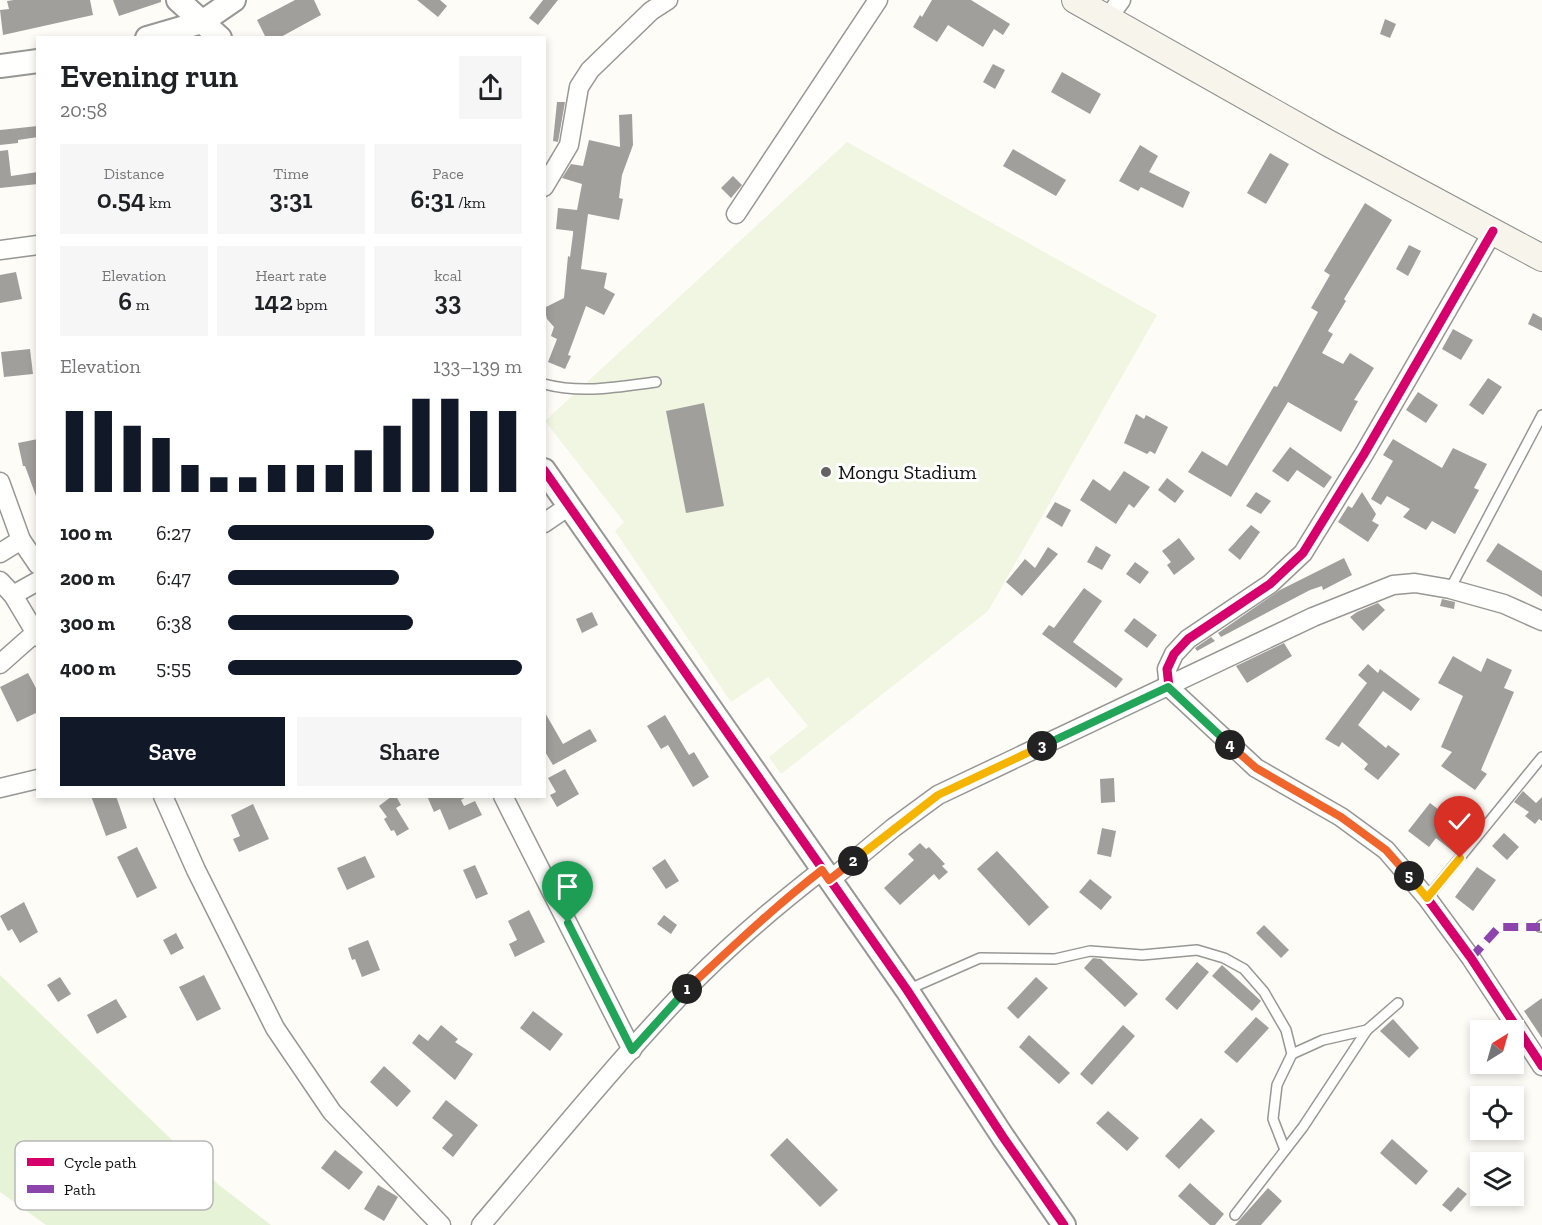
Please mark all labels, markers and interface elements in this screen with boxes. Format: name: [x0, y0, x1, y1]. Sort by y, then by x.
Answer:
text: Evening run: [60, 56, 238, 95]
button: share: [459, 56, 522, 119]
text: 20:58: [60, 98, 107, 122]
text: Distance: [104, 164, 164, 183]
text: Time: [273, 164, 309, 183]
text: Pace: [432, 164, 464, 183]
text: 0.54: [97, 183, 145, 215]
text: 3:31: [269, 183, 313, 215]
text: 6:31: [410, 183, 454, 215]
text: km: [145, 193, 171, 212]
text: /km: [454, 193, 486, 212]
text: Elevation: [102, 266, 166, 285]
text: Heart rate: [255, 266, 327, 285]
text: kcal: [434, 266, 462, 285]
text: 6: [118, 285, 132, 317]
text: 142: [254, 285, 293, 317]
text: 33: [435, 285, 461, 317]
text: m: [132, 295, 150, 314]
text: bpm: [293, 295, 328, 314]
text: Elevation: [60, 354, 141, 378]
text: 133–139 m: [433, 354, 522, 378]
place label: Mongu Stadium: [838, 460, 977, 484]
marker: Mongu Stadium: [819, 465, 833, 479]
text: 100 m: [60, 521, 112, 545]
text: 6:27: [156, 521, 191, 545]
text: 200 m: [60, 566, 115, 590]
text: 6:47: [156, 566, 191, 590]
text: 300 m: [60, 611, 115, 635]
text: 6:38: [156, 611, 192, 635]
text: 400 m: [60, 656, 116, 680]
text: 5:55: [156, 656, 191, 680]
button: Save: [60, 717, 285, 786]
button: Share: [297, 717, 522, 786]
pin: 4: [1215, 730, 1245, 760]
pin: 3: [1027, 731, 1057, 761]
text: 4: [1225, 735, 1235, 754]
text: 3: [1038, 736, 1046, 755]
pin: [1434, 796, 1485, 858]
icon: check: [1443, 805, 1476, 838]
pin: 2: [838, 846, 868, 876]
text: 2: [849, 851, 857, 870]
pin: [542, 861, 593, 923]
pin: 5: [1394, 861, 1424, 891]
text: 5: [1405, 866, 1413, 885]
icon: arrive: [551, 870, 584, 903]
pin: 1: [672, 974, 702, 1004]
text: 1: [684, 979, 690, 998]
north arrow: [1470, 1020, 1524, 1074]
map controls: [1470, 1020, 1524, 1206]
button: locate: [1470, 1086, 1524, 1140]
legend: [15, 1141, 213, 1210]
button: layers: [1470, 1152, 1524, 1206]
text: Cycle path: [64, 1153, 137, 1172]
text: Path: [64, 1180, 96, 1199]

